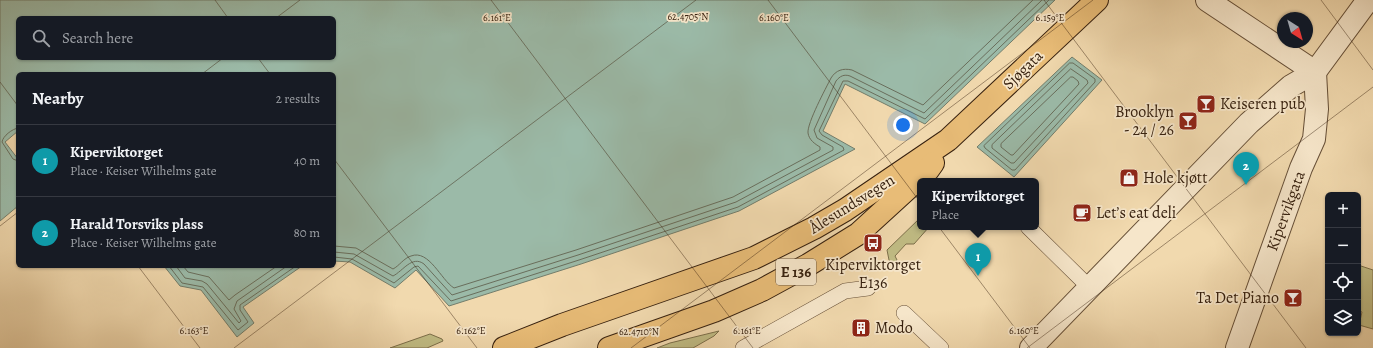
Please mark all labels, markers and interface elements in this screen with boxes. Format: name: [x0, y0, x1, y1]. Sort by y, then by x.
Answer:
text: 62.4705°N: [668, 10, 709, 23]
text: 6.161°E: [483, 11, 511, 24]
text: 6.160°E: [759, 11, 789, 24]
text: 6.159°E: [1036, 11, 1065, 24]
north arrow: [1277, 12, 1313, 48]
search box: [16, 16, 336, 60]
icon: search: [30, 27, 52, 49]
text: Search here: [62, 28, 133, 48]
street label: Sjøgata: [998, 45, 1048, 95]
text: Nearby: [32, 87, 83, 110]
text: 2 results: [276, 90, 320, 107]
bar icon: Keiseren pub: [1195, 93, 1217, 115]
place label: Keiseren pub: [1220, 93, 1305, 115]
place label: Brooklyn - 24 / 26: [1115, 101, 1174, 141]
bar icon: Brooklyn - 24 / 26: [1177, 110, 1199, 132]
your location: [893, 115, 913, 135]
text: Kiperviktorget: [70, 142, 163, 162]
text: 1: [43, 152, 47, 169]
text: 40 m: [294, 152, 320, 169]
pin: 2: [1233, 152, 1259, 185]
text: Place · Keiser Wilhelms gate: [70, 162, 217, 179]
shop icon: Hole kjøtt: [1118, 167, 1140, 189]
place label: Hole kjøtt: [1143, 167, 1207, 189]
street label: Kipervikgata: [1261, 167, 1311, 254]
street label: Ålesundsvegen: [804, 169, 899, 240]
popup: [917, 178, 1039, 230]
text: Kiperviktorget: [931, 186, 1025, 206]
map controls: [1325, 192, 1361, 336]
button: +: [1325, 192, 1361, 228]
cafe icon: Let’s eat deli: [1071, 202, 1093, 224]
place label: Let’s eat deli: [1096, 202, 1176, 224]
text: Place: [931, 206, 959, 223]
text: Harald Torsviks plass: [70, 214, 203, 234]
text: 2: [42, 224, 48, 241]
text: 80 m: [293, 224, 320, 241]
button: −: [1325, 228, 1361, 264]
bus stop icon: Kiperviktorget E136: [862, 232, 884, 254]
text: Place · Keiser Wilhelms gate: [70, 234, 217, 251]
pin: 1: [965, 243, 991, 276]
place label: Kiperviktorget E136: [825, 254, 921, 294]
road number: E 136: [776, 259, 816, 285]
button: locate: [1325, 264, 1361, 300]
place label: Ta Det Piano: [1196, 287, 1279, 309]
bar icon: Ta Det Piano: [1282, 287, 1304, 309]
button: layers: [1325, 300, 1361, 336]
building icon: Modo: [850, 317, 872, 339]
place label: Modo: [875, 317, 913, 339]
text: 6.163°E: [180, 324, 208, 337]
text: 6.162°E: [456, 324, 486, 337]
text: 6.161°E: [733, 324, 761, 337]
text: 6.160°E: [1009, 324, 1039, 337]
text: 62.4710°N: [619, 325, 659, 338]

